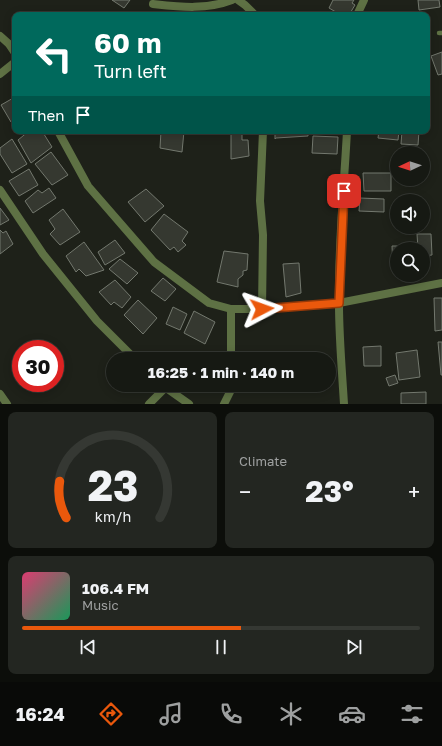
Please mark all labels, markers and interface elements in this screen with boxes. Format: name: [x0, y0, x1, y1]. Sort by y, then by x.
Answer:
text: 60 m: [94, 26, 161, 59]
icon: left: [28, 28, 80, 80]
text: Turn left: [94, 60, 167, 82]
icon: arrive: [72, 104, 94, 126]
text: Then: [28, 106, 64, 124]
north arrow: [390, 146, 430, 186]
map controls: [390, 146, 430, 282]
pin: [327, 174, 361, 208]
icon: arrive: [333, 180, 355, 202]
button: sound: [390, 194, 430, 234]
button: search: [390, 242, 430, 282]
position arrow: [241, 288, 283, 330]
speed limit sign: 30: [12, 340, 64, 392]
text: 16:25 · 1 min · 140 m: [148, 363, 294, 381]
text: Climate: [239, 453, 287, 469]
text: 23: [87, 460, 138, 510]
text: 23°: [305, 473, 354, 509]
text: −: [239, 478, 251, 505]
text: +: [408, 478, 420, 505]
text: km/h: [94, 508, 131, 525]
text: 106.4 FM: [82, 579, 149, 597]
text: Music: [82, 597, 119, 613]
icon: previous: [77, 636, 99, 658]
icon: pause: [210, 636, 232, 658]
icon: next: [343, 636, 365, 658]
icon: directions: [97, 700, 125, 728]
icon: music: [157, 700, 185, 728]
icon: phone: [217, 700, 245, 728]
icon: climate: [277, 700, 305, 728]
icon: car: [338, 700, 366, 728]
icon: filters: [398, 700, 426, 728]
text: 16:24: [16, 703, 65, 725]

